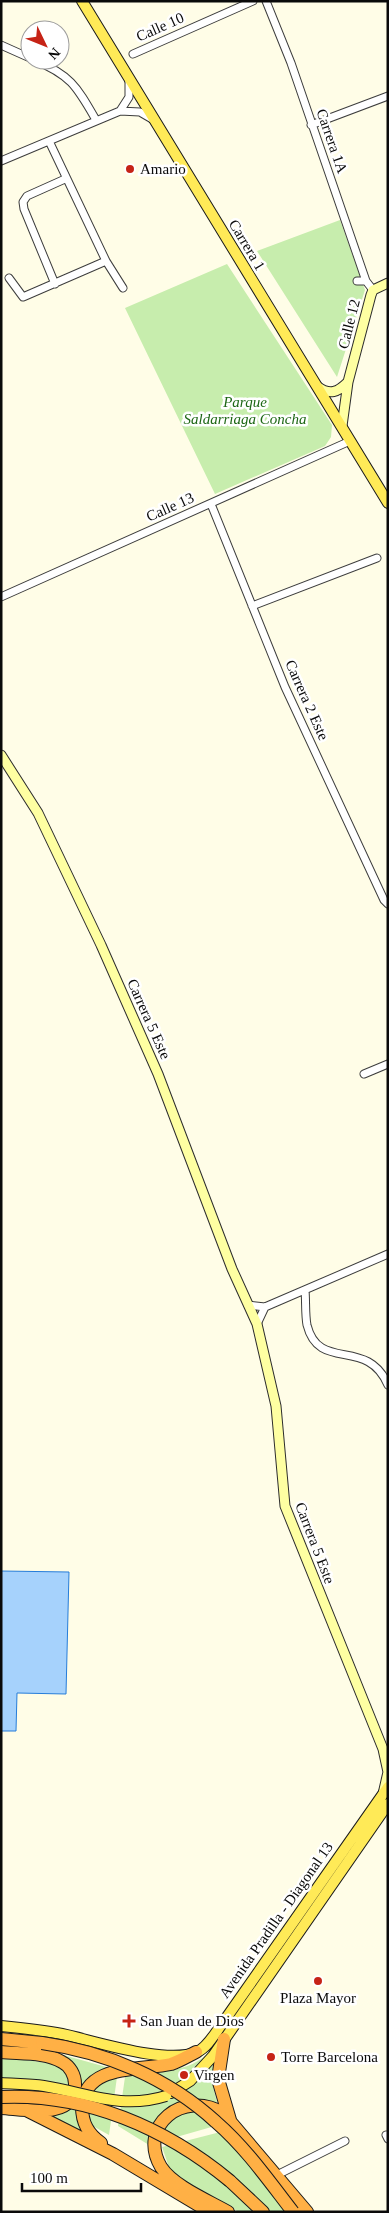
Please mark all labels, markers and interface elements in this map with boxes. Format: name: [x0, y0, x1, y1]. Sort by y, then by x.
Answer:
street label: Calle 10: [134, 9, 186, 45]
north arrow: [20, 20, 70, 70]
text: N: [45, 45, 63, 62]
street label: Carrera 1A: [314, 107, 351, 175]
place label: Amario: [140, 161, 186, 177]
marker: Amario: [124, 163, 136, 175]
street label: Carrera 1: [226, 217, 268, 273]
street label: Calle 12: [335, 298, 363, 350]
park label: Parque Saldarriaga Concha: [184, 394, 306, 427]
street label: Calle 13: [144, 489, 196, 525]
street label: Carrera 2 Este: [282, 658, 332, 743]
street label: Carrera 5 Este: [124, 977, 174, 1062]
street label: Carrera 5 Este: [292, 1500, 338, 1586]
street label: Avenida Pradilla - Diagonal 13: [216, 1839, 336, 2001]
marker: Plaza Mayor: [312, 1975, 324, 1987]
place label: Plaza Mayor: [280, 1990, 356, 2006]
place label: San Juan de Dios: [140, 2013, 244, 2029]
marker: San Juan de Dios: [122, 2014, 136, 2028]
place label: Torre Barcelona: [281, 2049, 378, 2065]
marker: Torre Barcelona: [265, 2051, 277, 2063]
place label: Virgen: [194, 2067, 235, 2083]
marker: Virgen: [178, 2069, 190, 2081]
scale bar: [22, 2160, 141, 2192]
text: 100 m: [30, 2170, 68, 2186]

